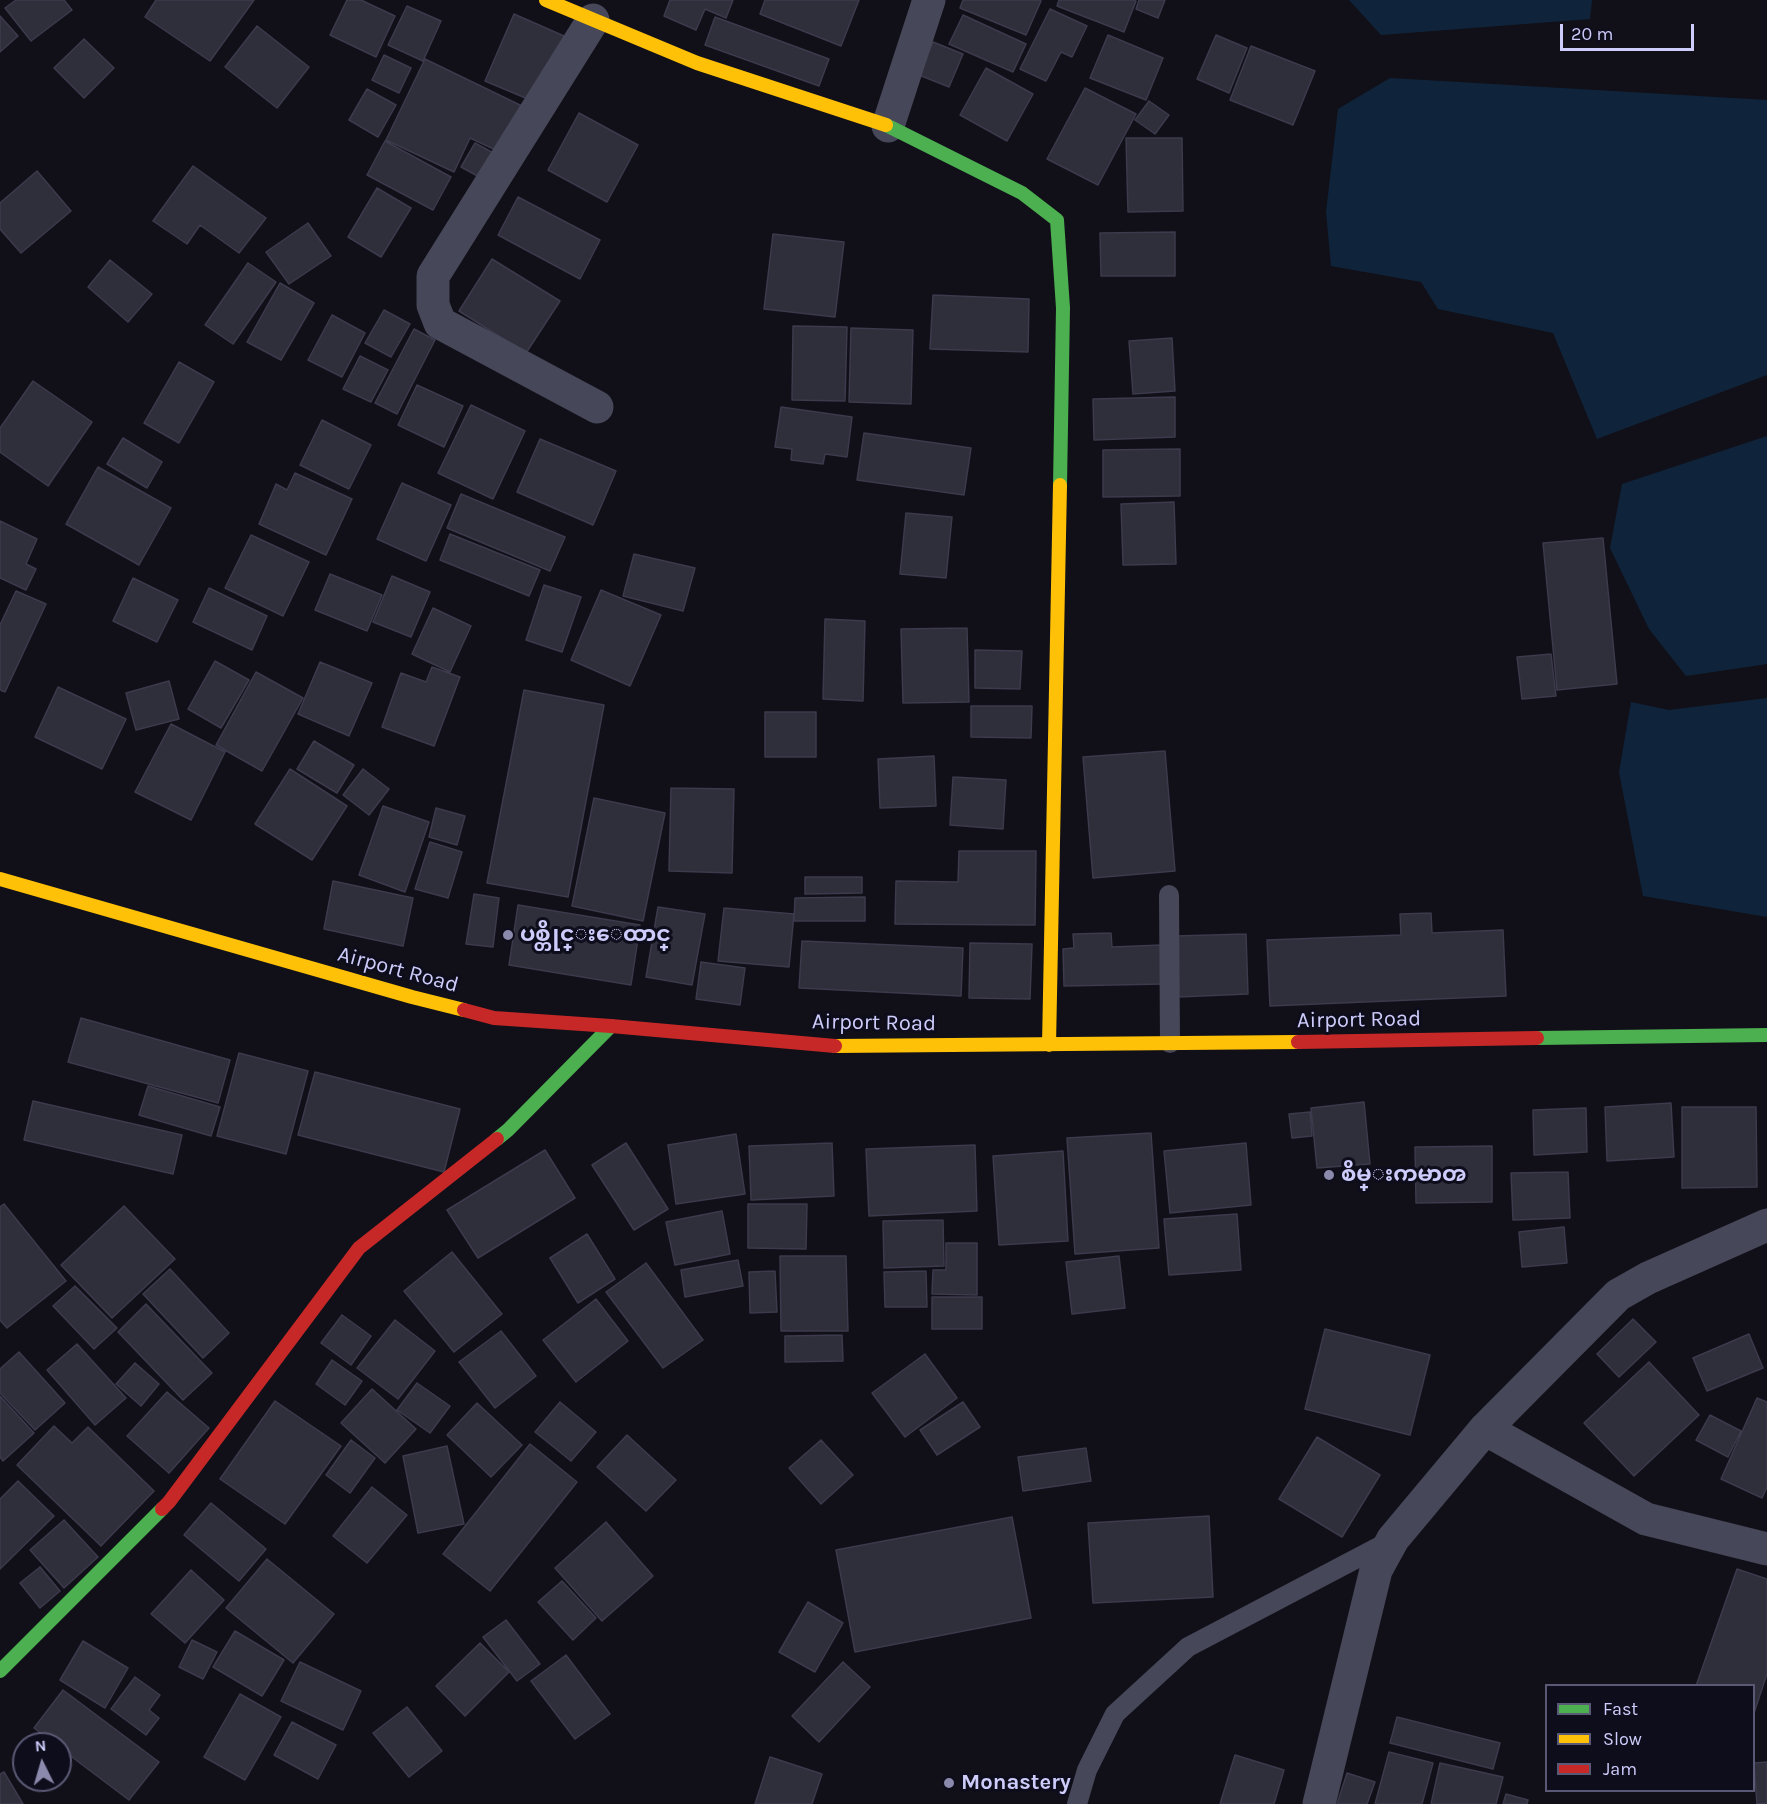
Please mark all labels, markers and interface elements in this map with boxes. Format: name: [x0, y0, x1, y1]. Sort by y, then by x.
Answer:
scale bar: [1563, 12, 1696, 50]
text: 20 m: [1571, 23, 1613, 45]
place label: ပစ္တိုင္းေထာင္: [520, 922, 671, 948]
marker: ပစ္တိုင္းေထာင္: [501, 928, 515, 942]
street label: Airport Road: [335, 941, 461, 999]
street label: Airport Road: [1297, 1006, 1421, 1034]
street label: Airport Road: [812, 1009, 936, 1037]
place label: စိမ္းကမာၻ: [1341, 1162, 1466, 1188]
marker: စိမ္းကမာၻ: [1322, 1168, 1336, 1182]
legend: [1545, 1684, 1755, 1792]
text: Fast: [1603, 1698, 1638, 1720]
text: Slow: [1603, 1728, 1642, 1750]
north arrow: [12, 1732, 72, 1792]
text: N: [34, 1736, 47, 1756]
text: Jam: [1603, 1758, 1637, 1780]
place label: Monastery: [961, 1770, 1071, 1796]
marker: Monastery: [942, 1776, 956, 1790]

